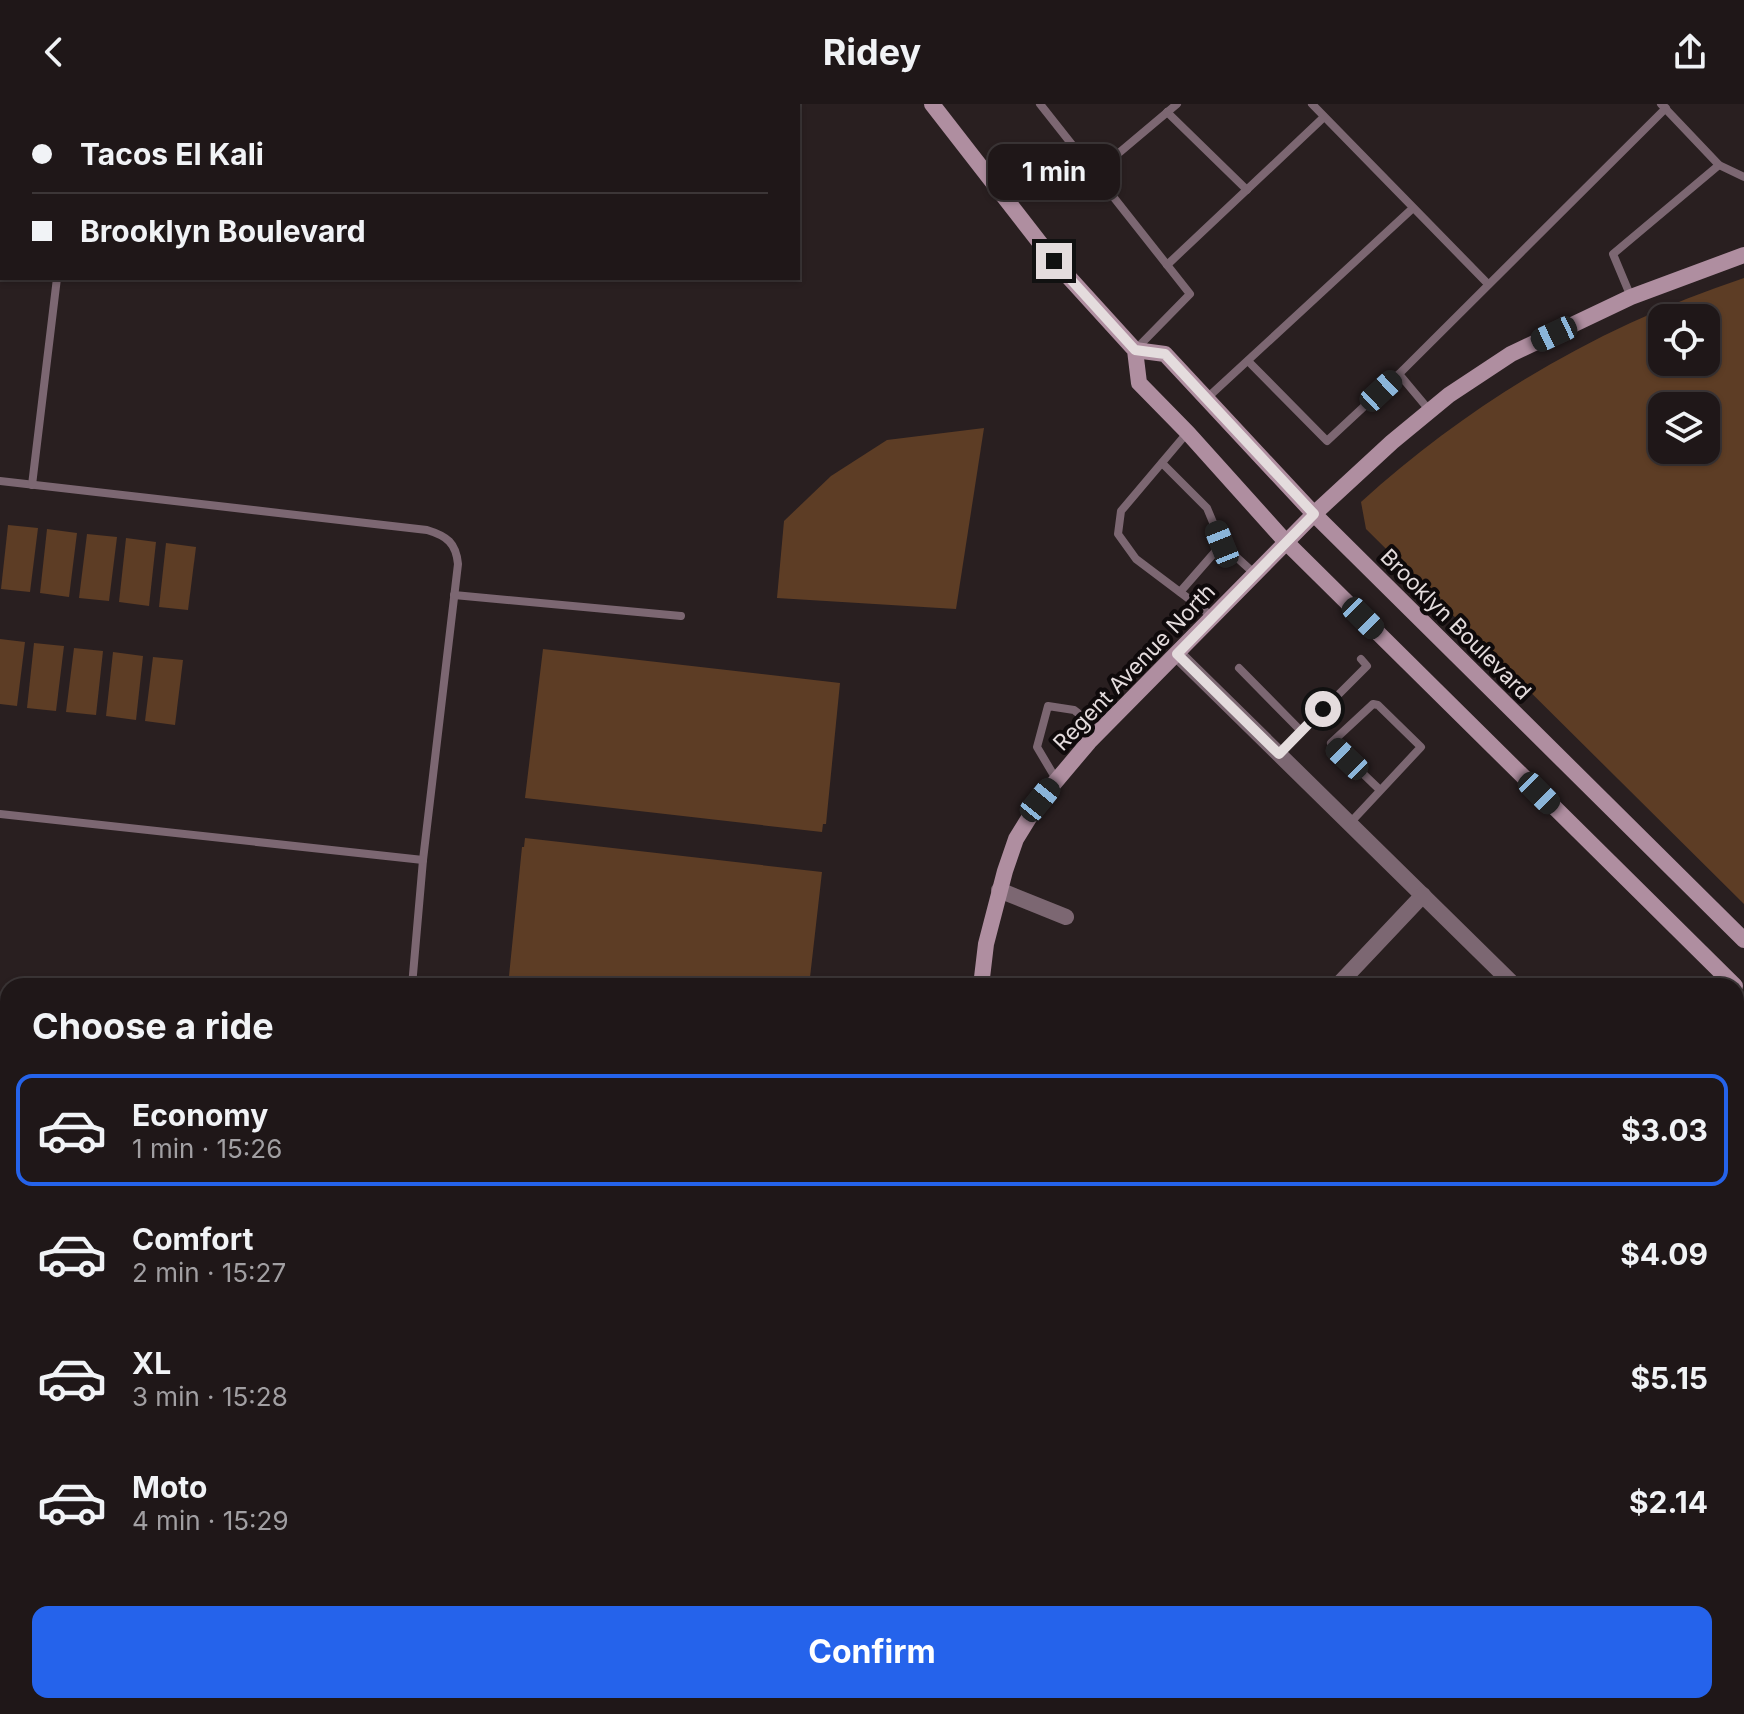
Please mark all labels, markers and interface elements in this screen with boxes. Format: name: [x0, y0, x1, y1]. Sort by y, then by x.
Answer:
icon: back: [32, 30, 76, 74]
text: Ridey: [823, 30, 921, 74]
icon: share: [1668, 30, 1712, 74]
text: Tacos El Kali: [80, 136, 264, 172]
callout: 1 min: [988, 145, 1120, 201]
text: 1 min: [1022, 156, 1086, 187]
text: Brooklyn Boulevard: [80, 213, 366, 249]
route end: [1036, 243, 1072, 279]
map controls: [1648, 304, 1720, 464]
button: locate: [1648, 304, 1720, 376]
car: [1527, 313, 1581, 355]
car: [1355, 366, 1407, 416]
button: layers: [1648, 392, 1720, 464]
car: [1202, 517, 1242, 571]
street label: Brooklyn Boulevard: [1375, 543, 1537, 705]
street label: Regent Avenue North: [1048, 578, 1220, 756]
car: [1338, 593, 1388, 643]
route start: [1305, 691, 1341, 727]
car: [1321, 734, 1373, 784]
car: [1514, 768, 1564, 818]
car: [1016, 774, 1064, 826]
text: Choose a ride: [32, 1004, 274, 1048]
icon: car: [36, 1094, 108, 1166]
text: Economy: [132, 1097, 268, 1133]
text: $3.03: [1621, 1112, 1708, 1148]
text: 1 min · 15:26: [132, 1133, 282, 1164]
icon: car: [36, 1218, 108, 1290]
text: Comfort: [132, 1221, 253, 1257]
text: $4.09: [1620, 1236, 1708, 1272]
text: 2 min · 15:27: [132, 1257, 286, 1288]
icon: car: [36, 1342, 108, 1414]
text: XL: [132, 1345, 171, 1381]
text: $5.15: [1630, 1360, 1708, 1396]
text: 3 min · 15:28: [132, 1381, 288, 1412]
icon: car: [36, 1466, 108, 1538]
text: Moto: [132, 1469, 207, 1505]
text: $2.14: [1629, 1484, 1708, 1520]
text: 4 min · 15:29: [132, 1505, 289, 1536]
button: Confirm: [32, 1606, 1712, 1698]

